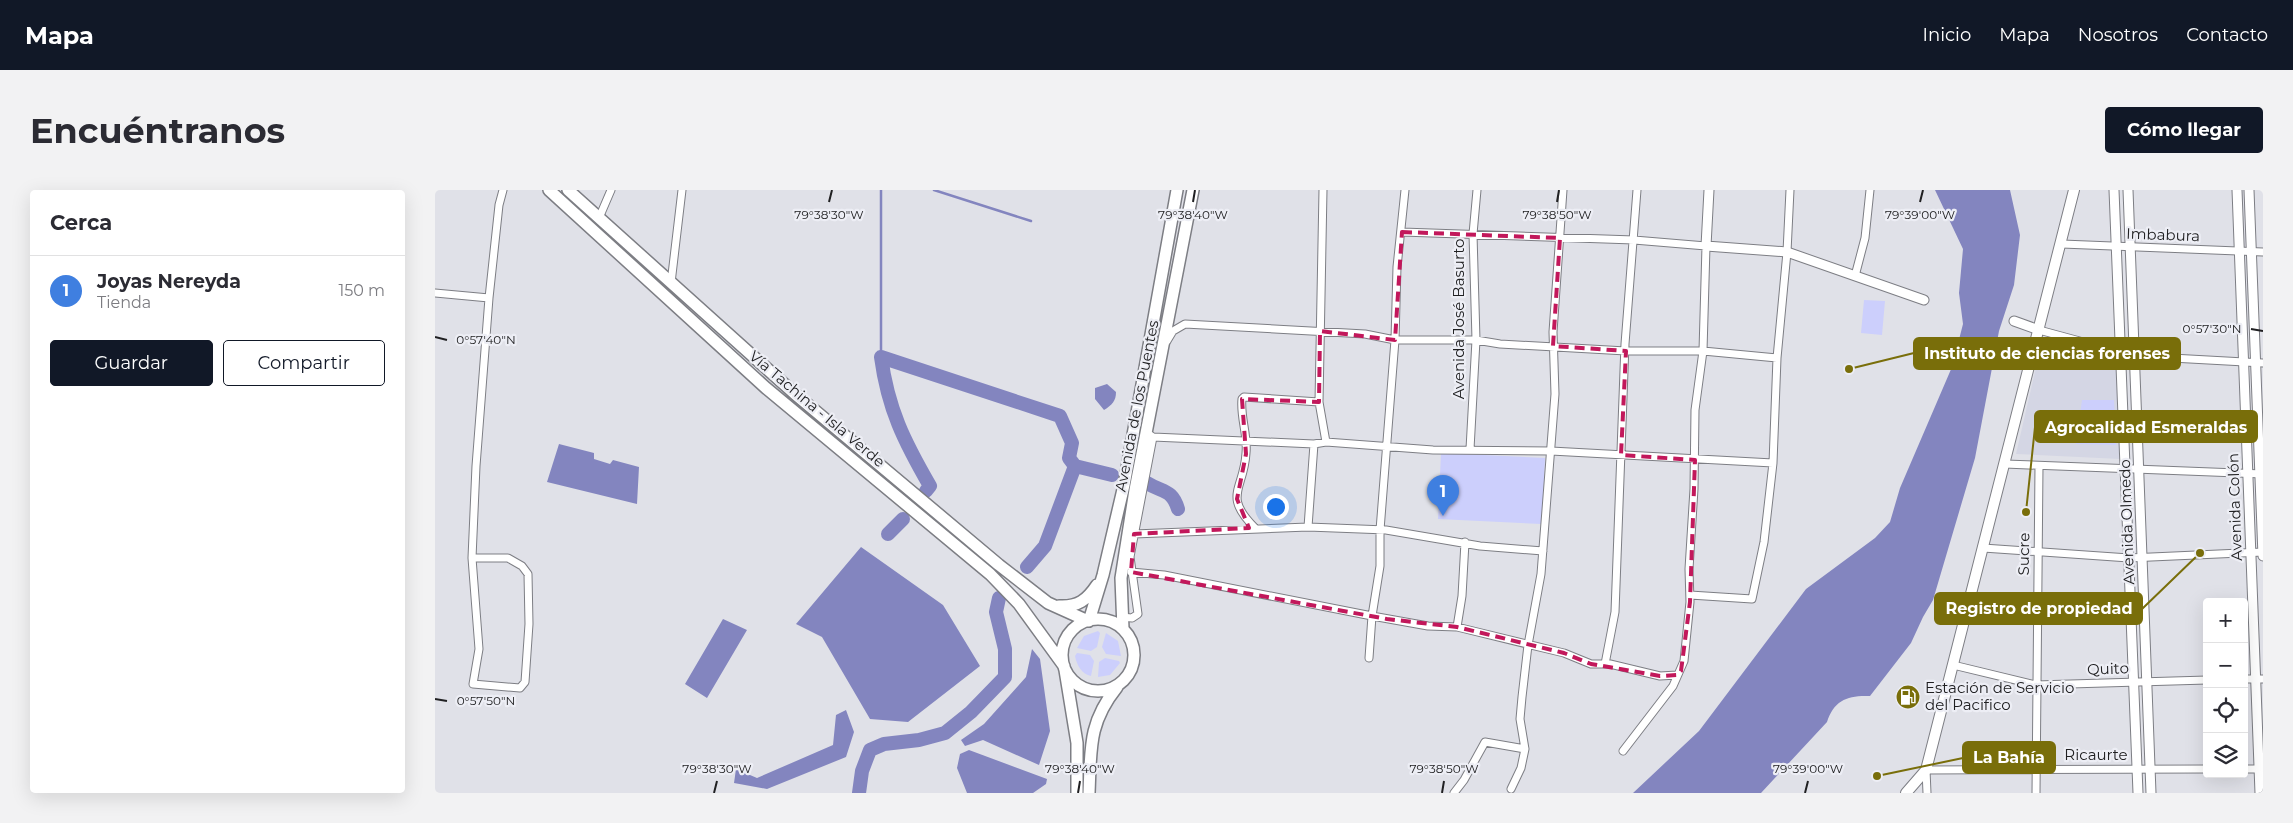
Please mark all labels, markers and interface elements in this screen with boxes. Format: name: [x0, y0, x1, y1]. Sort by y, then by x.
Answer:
text: Mapa: [25, 21, 94, 50]
text: Inicio: [1923, 24, 1971, 46]
text: Mapa: [1999, 24, 2050, 46]
text: Nosotros: [2078, 24, 2158, 46]
text: Contacto: [2186, 24, 2268, 46]
button: Cómo llegar: [2105, 107, 2263, 153]
text: Encuéntranos: [30, 109, 285, 152]
text: 79°38'30"W: [794, 207, 864, 222]
text: 79°38'40"W: [1158, 207, 1228, 222]
text: 79°38'50"W: [1522, 207, 1592, 222]
text: 79°39'00"W: [1885, 207, 1955, 222]
text: Cerca: [50, 210, 112, 235]
street label: Imbabura: [2126, 224, 2200, 245]
street label: Avenida José Basurto: [1449, 239, 1468, 399]
text: Joyas Nereyda: [97, 270, 241, 293]
text: 1: [63, 281, 69, 300]
text: 150 m: [338, 281, 385, 300]
text: Tienda: [97, 293, 151, 312]
street label: Avenida de los Puentes: [1111, 318, 1162, 493]
text: 0°57'30"N: [2183, 321, 2241, 336]
text: 0°57'40"N: [456, 332, 516, 347]
callout: Instituto de ciencias forenses: [1914, 338, 2180, 369]
button: Guardar: [50, 340, 213, 386]
button: Compartir: [223, 340, 385, 386]
text: Instituto de ciencias forenses: [1924, 344, 2171, 363]
street label: Vía Tachina - Isla Verde: [746, 346, 889, 471]
callout: Agrocalidad Esmeraldas: [2035, 411, 2257, 442]
text: Agrocalidad Esmeraldas: [2044, 418, 2248, 437]
street label: Avenida Colón: [2223, 453, 2246, 561]
street label: Avenida Olmedo: [2115, 459, 2138, 585]
pin: 1: [1427, 475, 1459, 516]
your location: [1263, 494, 1289, 520]
street label: Sucre: [2014, 533, 2033, 575]
callout: Registro de propiedad: [1935, 593, 2142, 624]
map controls: [2203, 598, 2248, 778]
button: +: [2203, 598, 2248, 643]
text: Registro de propiedad: [1945, 599, 2133, 618]
button: −: [2203, 643, 2248, 688]
street label: Quito: [2087, 658, 2129, 679]
place label: Estación de Servicio del Pacifico: [1925, 678, 2074, 714]
fuel station icon: Estación de Servicio del Pacifico: [1895, 684, 1921, 710]
button: locate: [2203, 688, 2248, 733]
text: 0°57'50"N: [457, 693, 515, 708]
button: layers: [2203, 733, 2248, 778]
callout: La Bahía: [1963, 742, 2055, 773]
street label: Ricaurte: [2064, 745, 2128, 764]
text: La Bahía: [1973, 748, 2045, 767]
text: 79°38'30"W: [682, 761, 752, 776]
text: 79°38'40"W: [1045, 761, 1115, 776]
text: 79°38'50"W: [1409, 761, 1479, 776]
text: 79°39'00"W: [1773, 761, 1843, 776]

